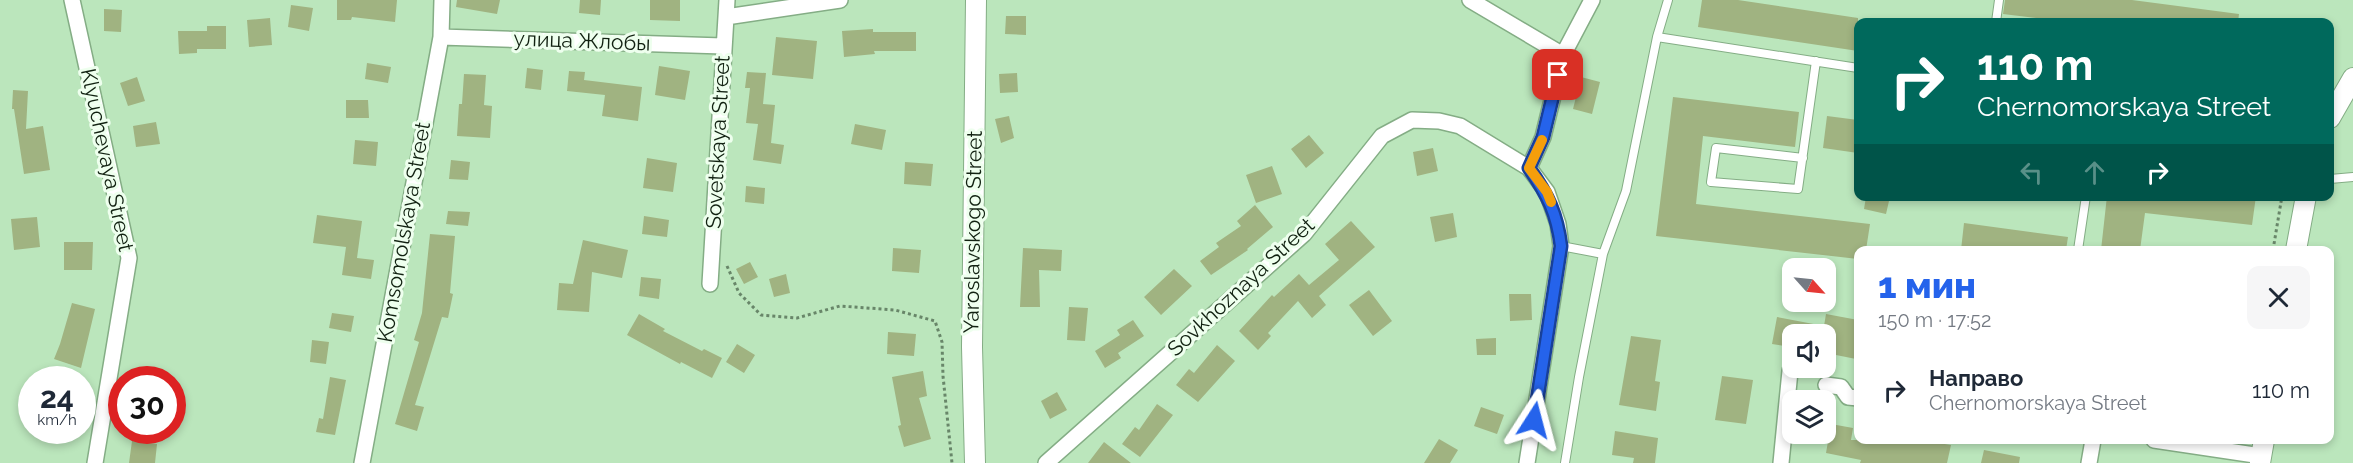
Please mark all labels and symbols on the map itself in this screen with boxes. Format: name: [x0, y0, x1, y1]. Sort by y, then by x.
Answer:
street label: улица Жлобы: [513, 26, 651, 55]
pin: [1532, 49, 1583, 100]
street label: Sovetskaya Street: [700, 55, 735, 229]
street label: Klyuchevaya Street: [76, 66, 139, 254]
street label: Komsomolskaya Street: [372, 120, 435, 344]
street label: Yaroslavskogo Street: [958, 130, 987, 334]
street label: Sovkhoznaya Street: [1162, 212, 1319, 361]
north arrow: [1782, 258, 1836, 312]
speed limit sign: 30: [108, 366, 186, 444]
position arrow: [1502, 388, 1566, 452]

